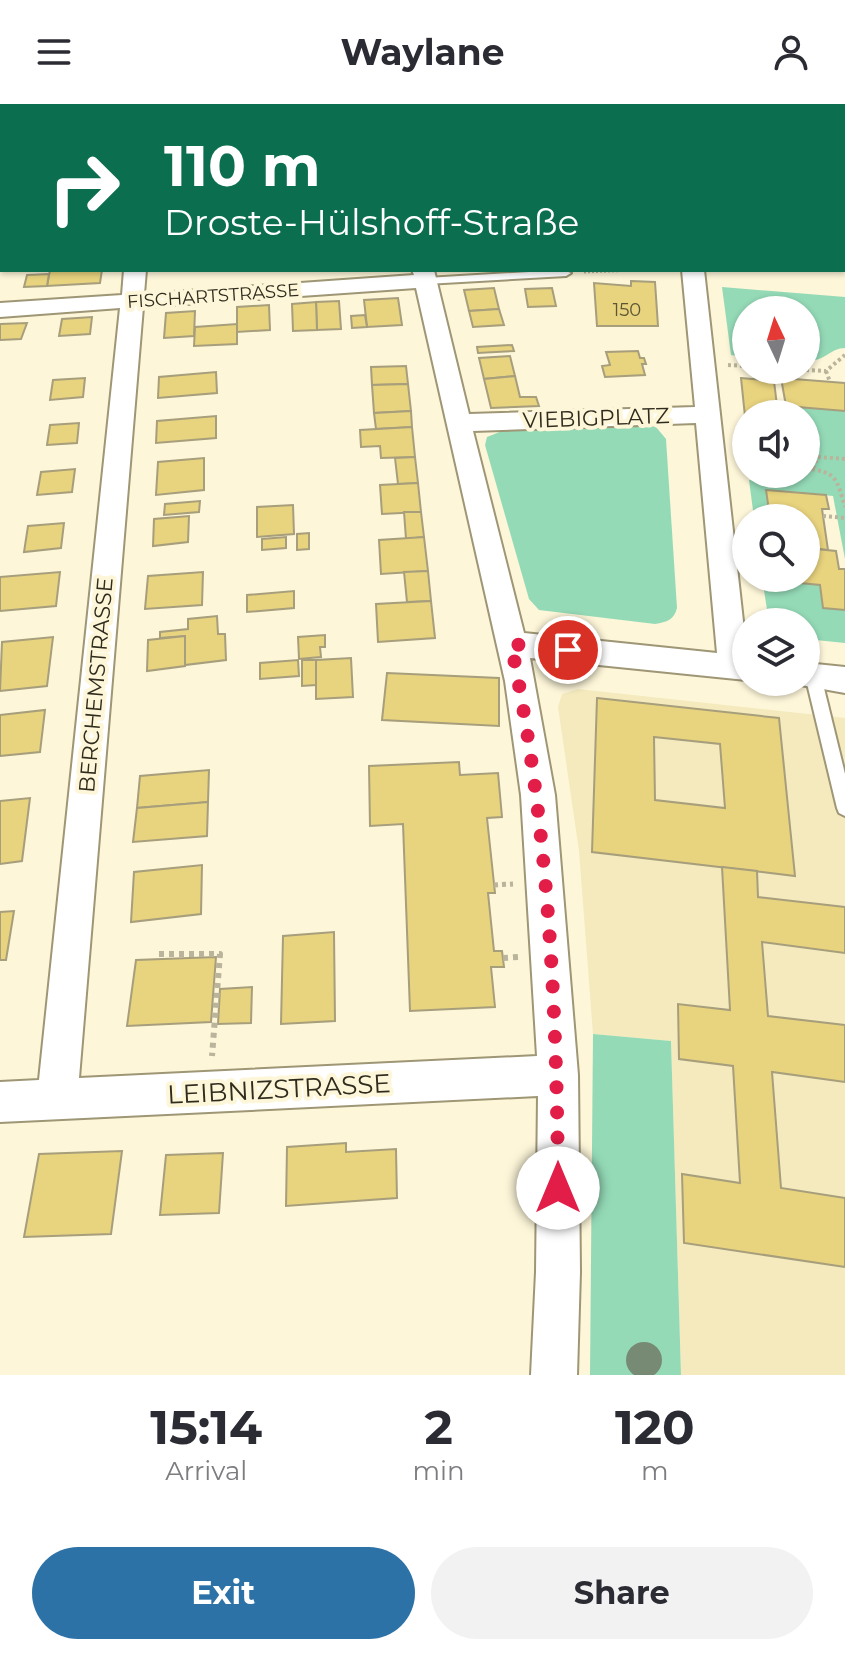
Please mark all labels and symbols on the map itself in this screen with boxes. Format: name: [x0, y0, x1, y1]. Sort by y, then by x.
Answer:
street label: FISCHARTSTRASSE: [126, 279, 300, 313]
north arrow: [732, 296, 820, 384]
house number: 150: [613, 299, 641, 321]
street label: VIEBIGPLATZ: [522, 402, 670, 434]
street label: BERCHEMSTRASSE: [73, 576, 119, 794]
pin: [534, 616, 602, 684]
street label: LEIBNIZSTRASSE: [167, 1067, 391, 1111]
position arrow: [516, 1146, 600, 1230]

